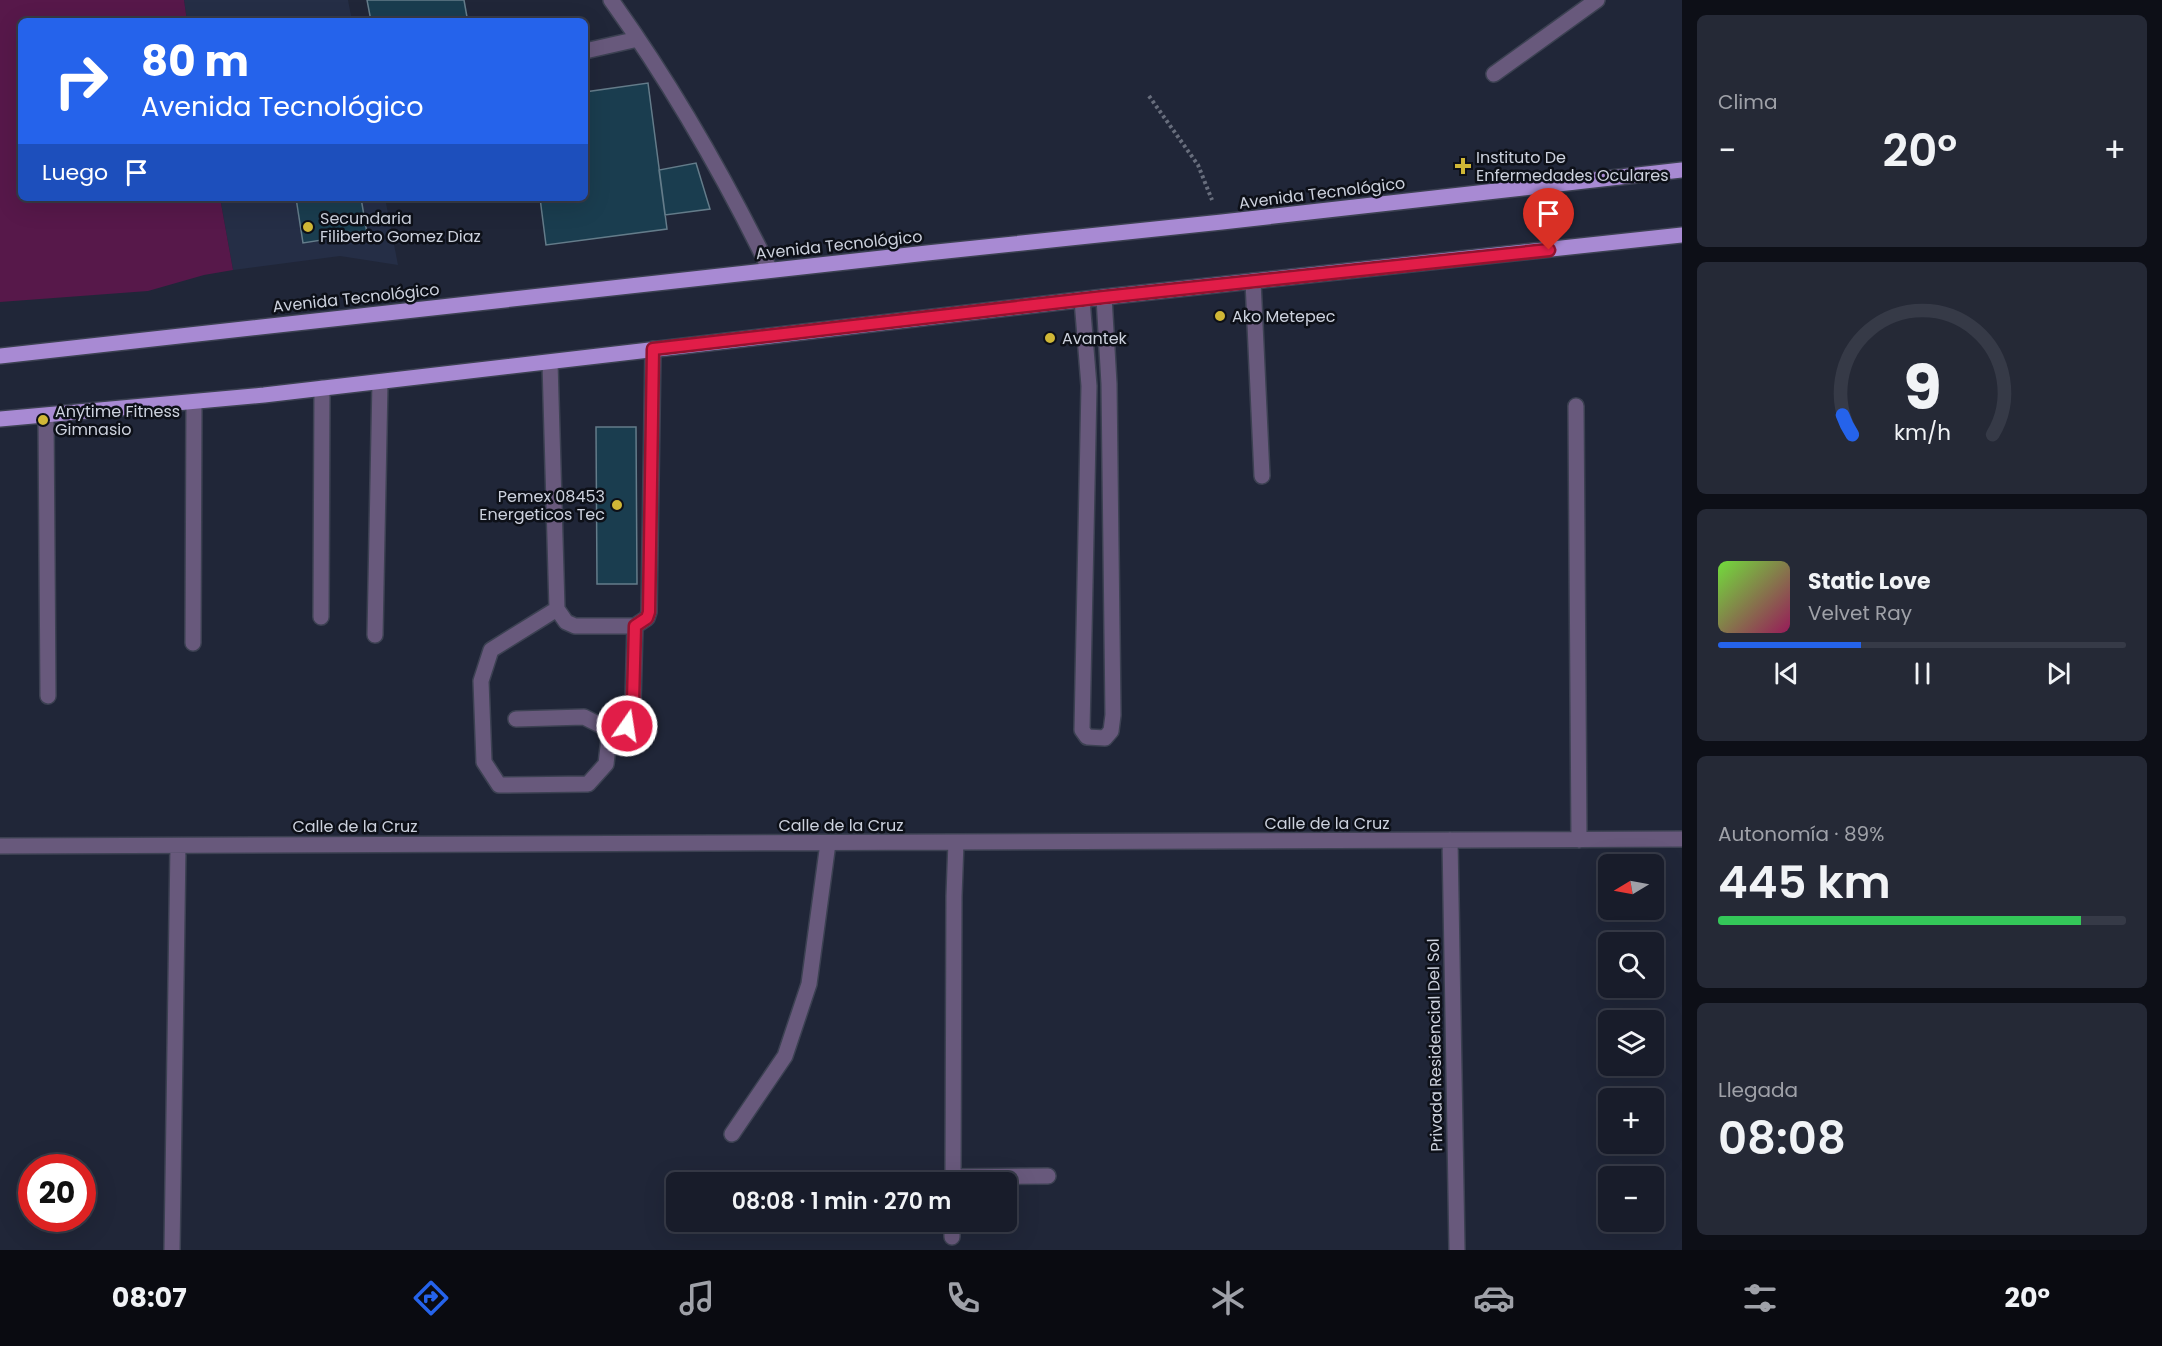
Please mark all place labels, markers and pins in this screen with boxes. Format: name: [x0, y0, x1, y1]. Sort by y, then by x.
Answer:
place label: Instituto De Enfermedades Oculares: [1476, 146, 1669, 187]
marker: Instituto De Enfermedades Oculares: [1454, 157, 1472, 175]
pin: [1523, 188, 1574, 250]
place label: Secundaria Filiberto Gomez Diaz: [320, 207, 481, 248]
marker: Secundaria Filiberto Gomez Diaz: [301, 220, 315, 234]
place label: Ako Metepec: [1232, 305, 1336, 328]
marker: Ako Metepec: [1213, 309, 1227, 323]
place label: Avantek: [1062, 327, 1128, 350]
marker: Avantek: [1043, 331, 1057, 345]
place label: Anytime Fitness Gimnasio: [55, 400, 180, 441]
marker: Anytime Fitness Gimnasio: [36, 413, 50, 427]
place label: Pemex 08453 Energeticos Tec: [479, 485, 605, 526]
marker: Pemex 08453 Energeticos Tec: [610, 498, 624, 512]

